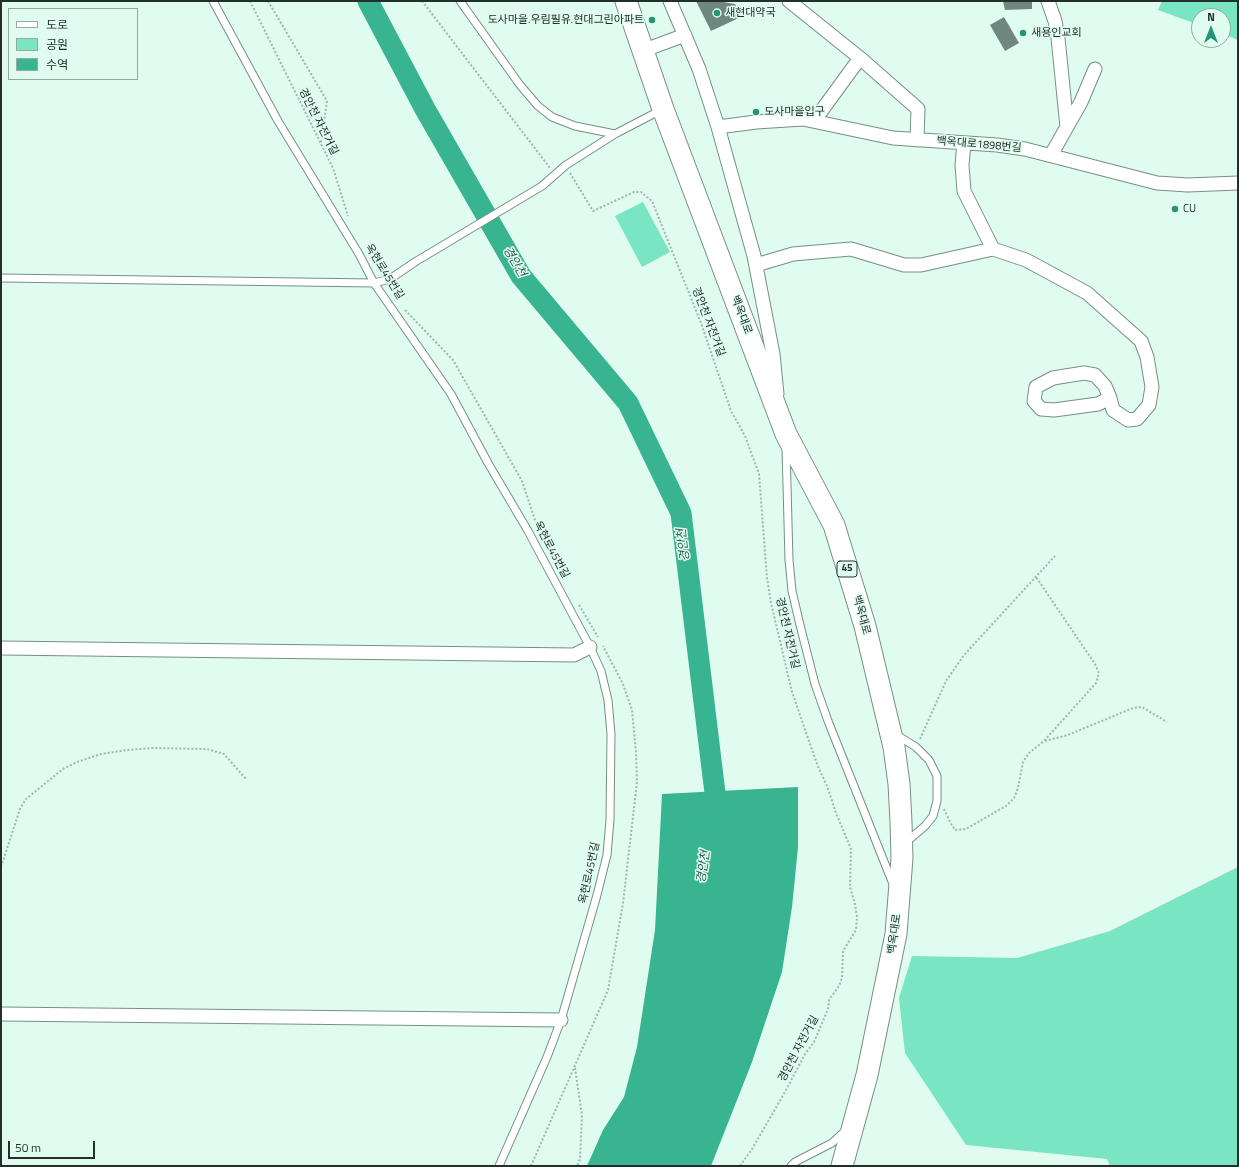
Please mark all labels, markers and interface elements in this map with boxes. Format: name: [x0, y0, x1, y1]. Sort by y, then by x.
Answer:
place label: 새현대약국: [725, 6, 776, 20]
legend: [8, 8, 138, 80]
marker: 새현대약국: [712, 8, 722, 18]
north arrow: [1191, 8, 1231, 48]
text: N: [1207, 9, 1215, 25]
place label: 도사마을.우림필유.현대그린아파트: [487, 13, 644, 27]
text: 도로: [46, 15, 68, 34]
marker: 도사마을.우림필유.현대그린아파트: [647, 15, 657, 25]
place label: 새용인교회: [1031, 26, 1082, 40]
marker: 새용인교회: [1018, 28, 1028, 38]
text: 공원: [46, 35, 68, 54]
text: 수역: [46, 55, 68, 74]
street label: 경안천 자전거길: [295, 86, 341, 158]
place label: 도사마을입구: [764, 105, 825, 119]
marker: 도사마을입구: [751, 107, 761, 117]
street label: 백옥대로1898번길: [936, 135, 1022, 155]
place label: CU: [1183, 202, 1196, 216]
marker: CU: [1170, 204, 1180, 214]
street label: 옥현로45번길: [362, 242, 406, 302]
water label: 경안천: [499, 244, 529, 280]
street label: 경안천 자전거길: [689, 285, 727, 359]
street label: 백옥대로: [728, 294, 754, 336]
street label: 옥현로45번길: [530, 519, 572, 581]
water label: 경안천: [675, 528, 693, 562]
road number: 45: [837, 561, 857, 577]
street label: 백옥대로: [849, 594, 873, 636]
street label: 경안천 자전거길: [772, 596, 802, 670]
street label: 옥현로45번길: [577, 841, 603, 905]
water label: 경안천: [695, 850, 713, 884]
street label: 백옥대로: [886, 913, 904, 955]
street label: 경안천 자전거길: [776, 1014, 822, 1084]
scale bar: [10, 1133, 97, 1159]
text: 50 m: [15, 1138, 41, 1157]

